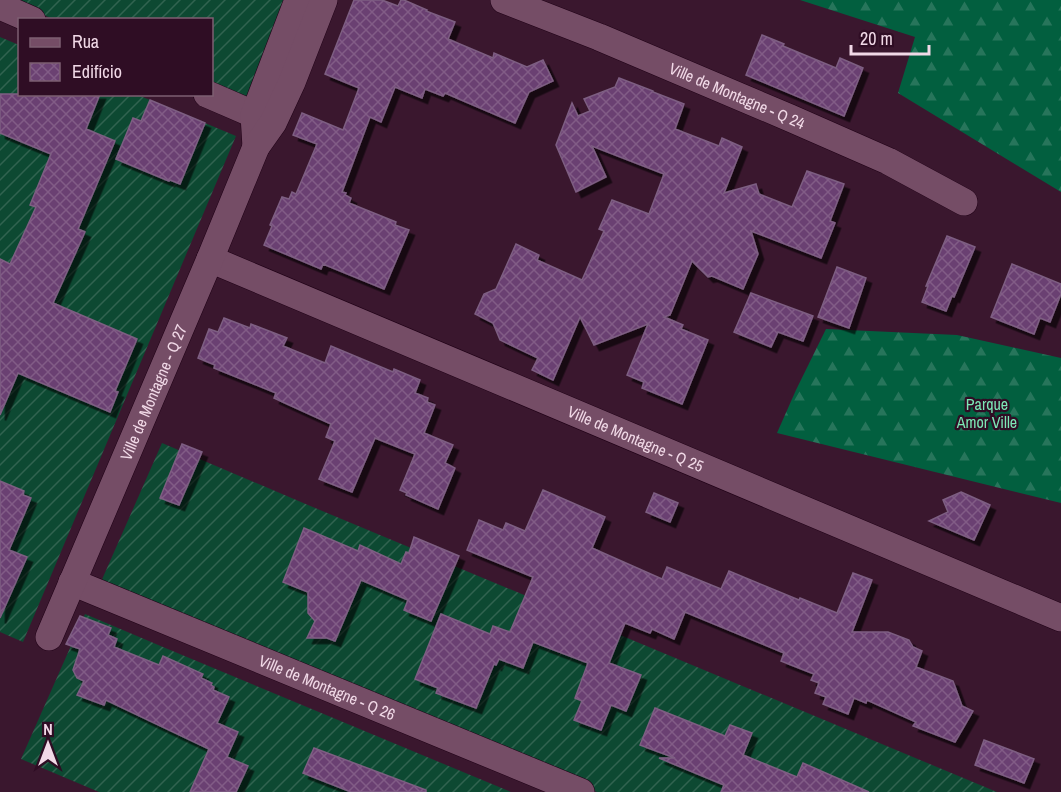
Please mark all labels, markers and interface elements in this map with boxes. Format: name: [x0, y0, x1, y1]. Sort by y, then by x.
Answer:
legend: [18, 18, 213, 96]
scale bar: [851, 18, 929, 56]
text: 20 m: [860, 26, 893, 51]
text: Rua: [72, 29, 99, 54]
street label: Ville de Montagne - Q 24: [666, 57, 809, 134]
text: Edifício: [72, 59, 122, 84]
street label: Ville de Montagne - Q 27: [115, 321, 192, 464]
park label: Parque Amor Ville: [956, 393, 1017, 433]
street label: Ville de Montagne - Q 25: [564, 400, 707, 477]
street label: Ville de Montagne - Q 26: [256, 649, 399, 725]
north arrow: [18, 714, 78, 774]
text: N: [43, 718, 53, 740]

